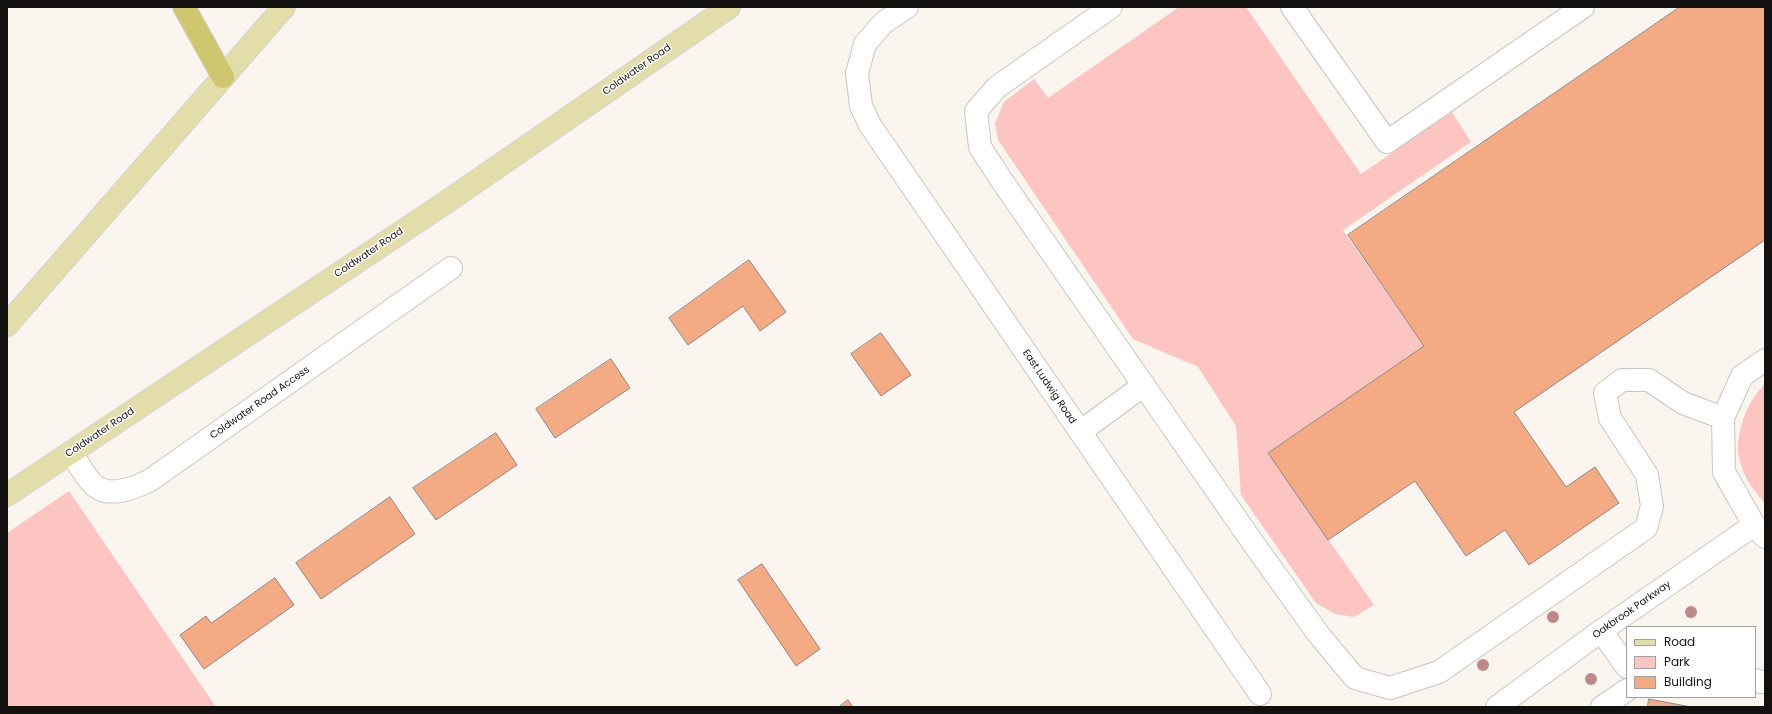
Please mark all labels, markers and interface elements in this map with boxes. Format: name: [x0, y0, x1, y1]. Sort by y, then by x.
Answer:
street label: Coldwater Road: [601, 42, 673, 98]
street label: Coldwater Road: [332, 226, 406, 280]
street label: East Ludwig Road: [1020, 348, 1078, 426]
street label: Coldwater Road Access: [208, 364, 312, 442]
street label: Coldwater Road: [63, 406, 137, 460]
street label: Oakbrook Parkway: [1591, 578, 1673, 642]
legend: [1626, 626, 1756, 698]
text: Road: [1664, 633, 1695, 650]
text: Park: [1664, 653, 1690, 670]
text: Building: [1664, 673, 1712, 690]

